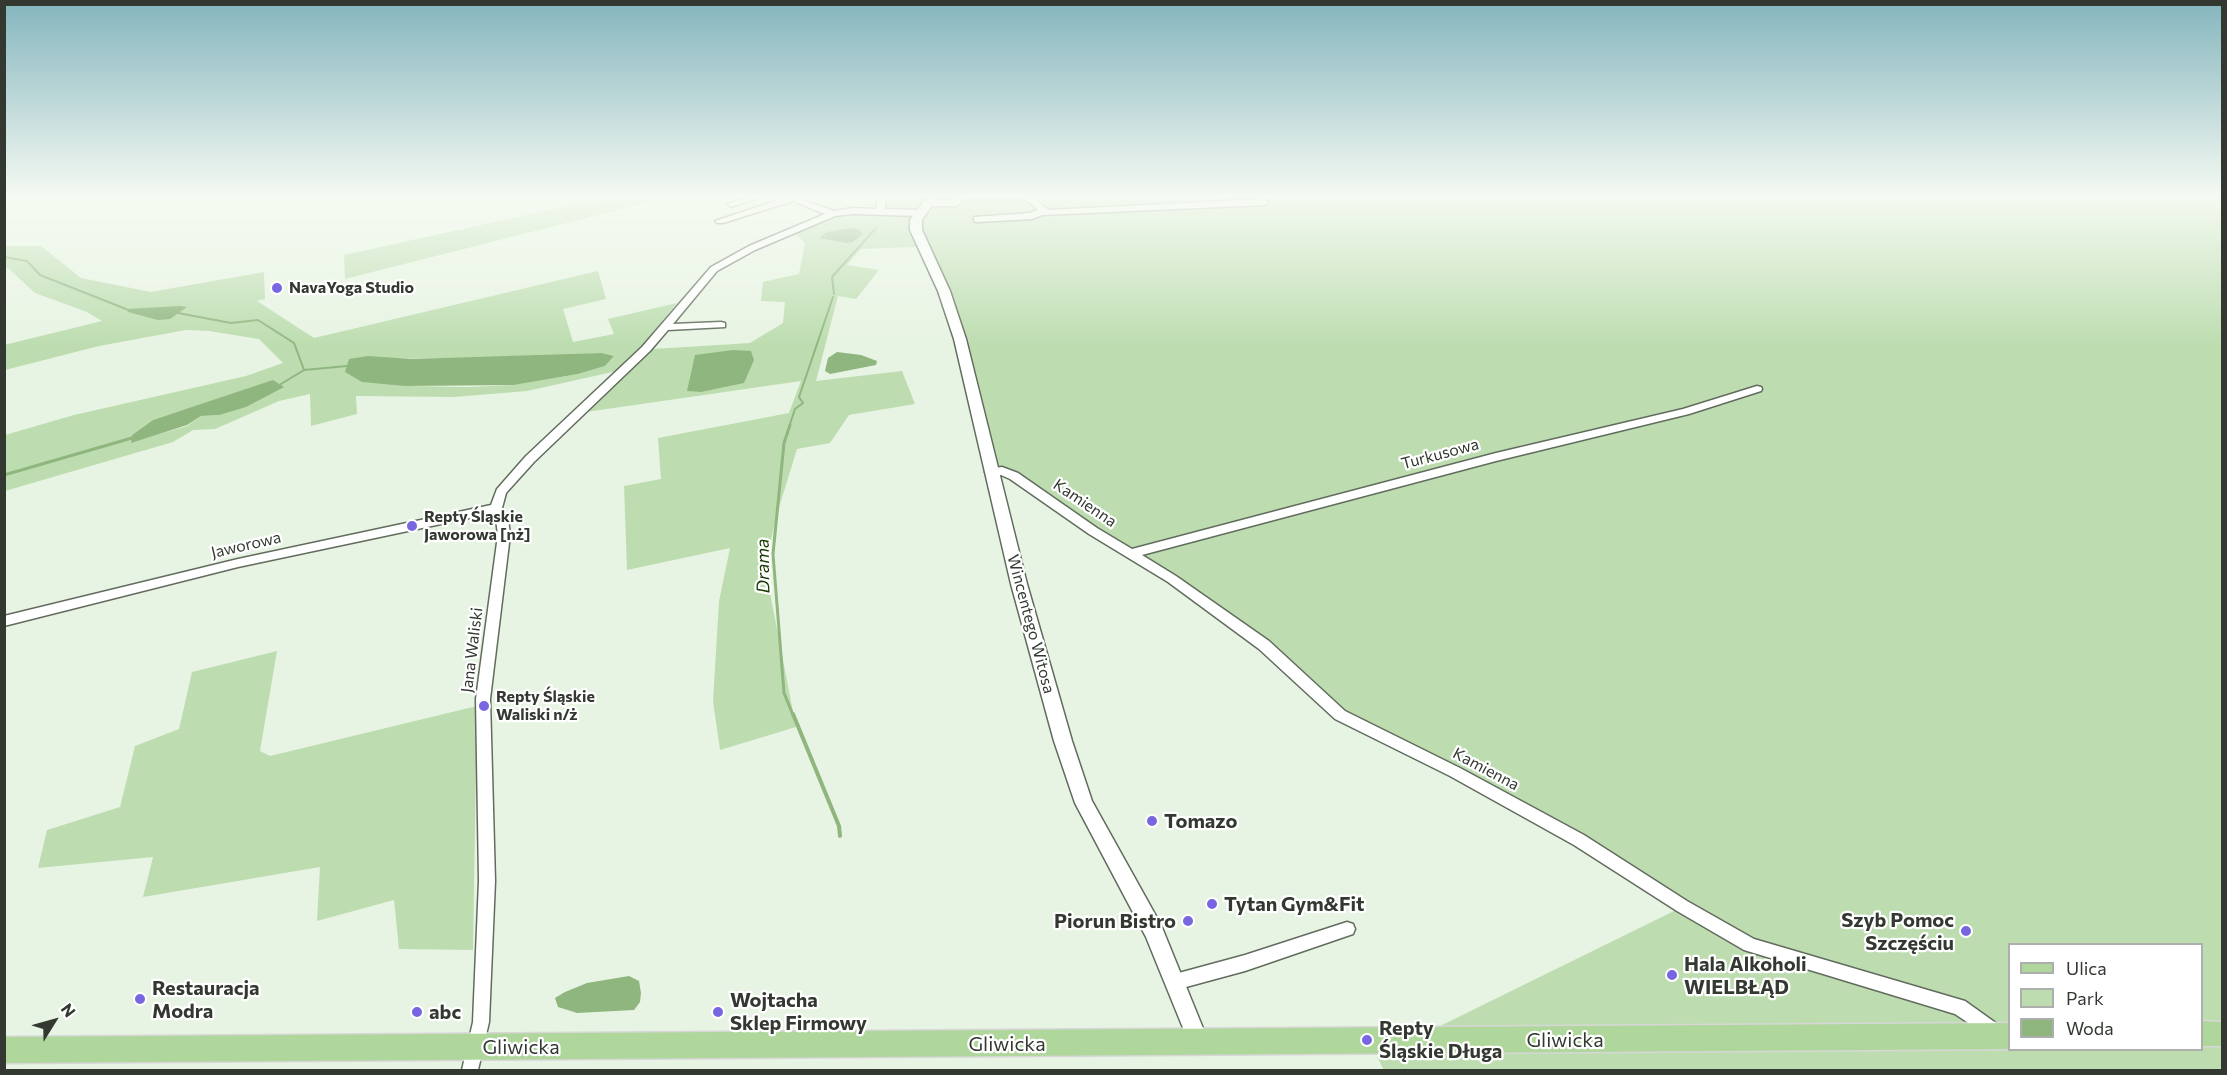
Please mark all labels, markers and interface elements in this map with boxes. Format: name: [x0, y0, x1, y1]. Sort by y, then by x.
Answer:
place label: NavaYoga Studio: [289, 278, 414, 298]
marker: NavaYoga Studio: [270, 281, 284, 295]
street label: Turkusowa: [1399, 434, 1481, 474]
street label: Kamienna: [1050, 475, 1120, 531]
place label: Repty Śląskie Jaworowa [nż]: [424, 507, 531, 545]
marker: Repty Śląskie Jaworowa [nż]: [405, 519, 419, 533]
street label: Jaworowa: [209, 528, 283, 562]
water label: Drama: [752, 538, 774, 594]
street label: Wincentego Witosa: [1003, 552, 1059, 696]
street label: Jana Waliski: [457, 606, 487, 694]
place label: Repty Śląskie Waliski n/ż: [496, 687, 595, 725]
marker: Repty Śląskie Waliski n/ż: [477, 699, 491, 713]
street label: Kamienna: [1450, 744, 1522, 794]
place label: Tomazo: [1164, 809, 1238, 833]
marker: Tomazo: [1145, 814, 1159, 828]
place label: Tytan Gym&Fit: [1224, 892, 1364, 916]
marker: Tytan Gym&Fit: [1205, 897, 1219, 911]
place label: Szyb Pomoc Szczęściu: [1841, 908, 1954, 955]
place label: Piorun Bistro: [1054, 909, 1176, 933]
marker: Piorun Bistro: [1181, 914, 1195, 928]
marker: Szyb Pomoc Szczęściu: [1959, 924, 1973, 938]
legend: [2008, 943, 2203, 1051]
place label: Hala Alkoholi WIELBŁĄD: [1684, 952, 1807, 999]
text: Ulica: [2066, 957, 2107, 979]
marker: Hala Alkoholi WIELBŁĄD: [1665, 968, 1679, 982]
place label: Restauracja Modra: [152, 976, 260, 1023]
text: Park: [2066, 987, 2104, 1009]
place label: Wojtacha Sklep Firmowy: [730, 988, 867, 1035]
north arrow: [24, 991, 84, 1051]
marker: Restauracja Modra: [133, 992, 147, 1006]
text: N: [58, 999, 80, 1020]
place label: abc: [429, 1000, 461, 1024]
marker: abc: [410, 1005, 424, 1019]
marker: Wojtacha Sklep Firmowy: [711, 1005, 725, 1019]
place label: Repty Śląskie Długa: [1379, 1016, 1502, 1063]
text: Woda: [2066, 1017, 2114, 1039]
street label: Gliwicka: [1526, 1028, 1604, 1052]
street label: Gliwicka: [968, 1032, 1046, 1056]
marker: Repty Śląskie Długa: [1360, 1033, 1374, 1047]
street label: Gliwicka: [482, 1035, 560, 1059]

